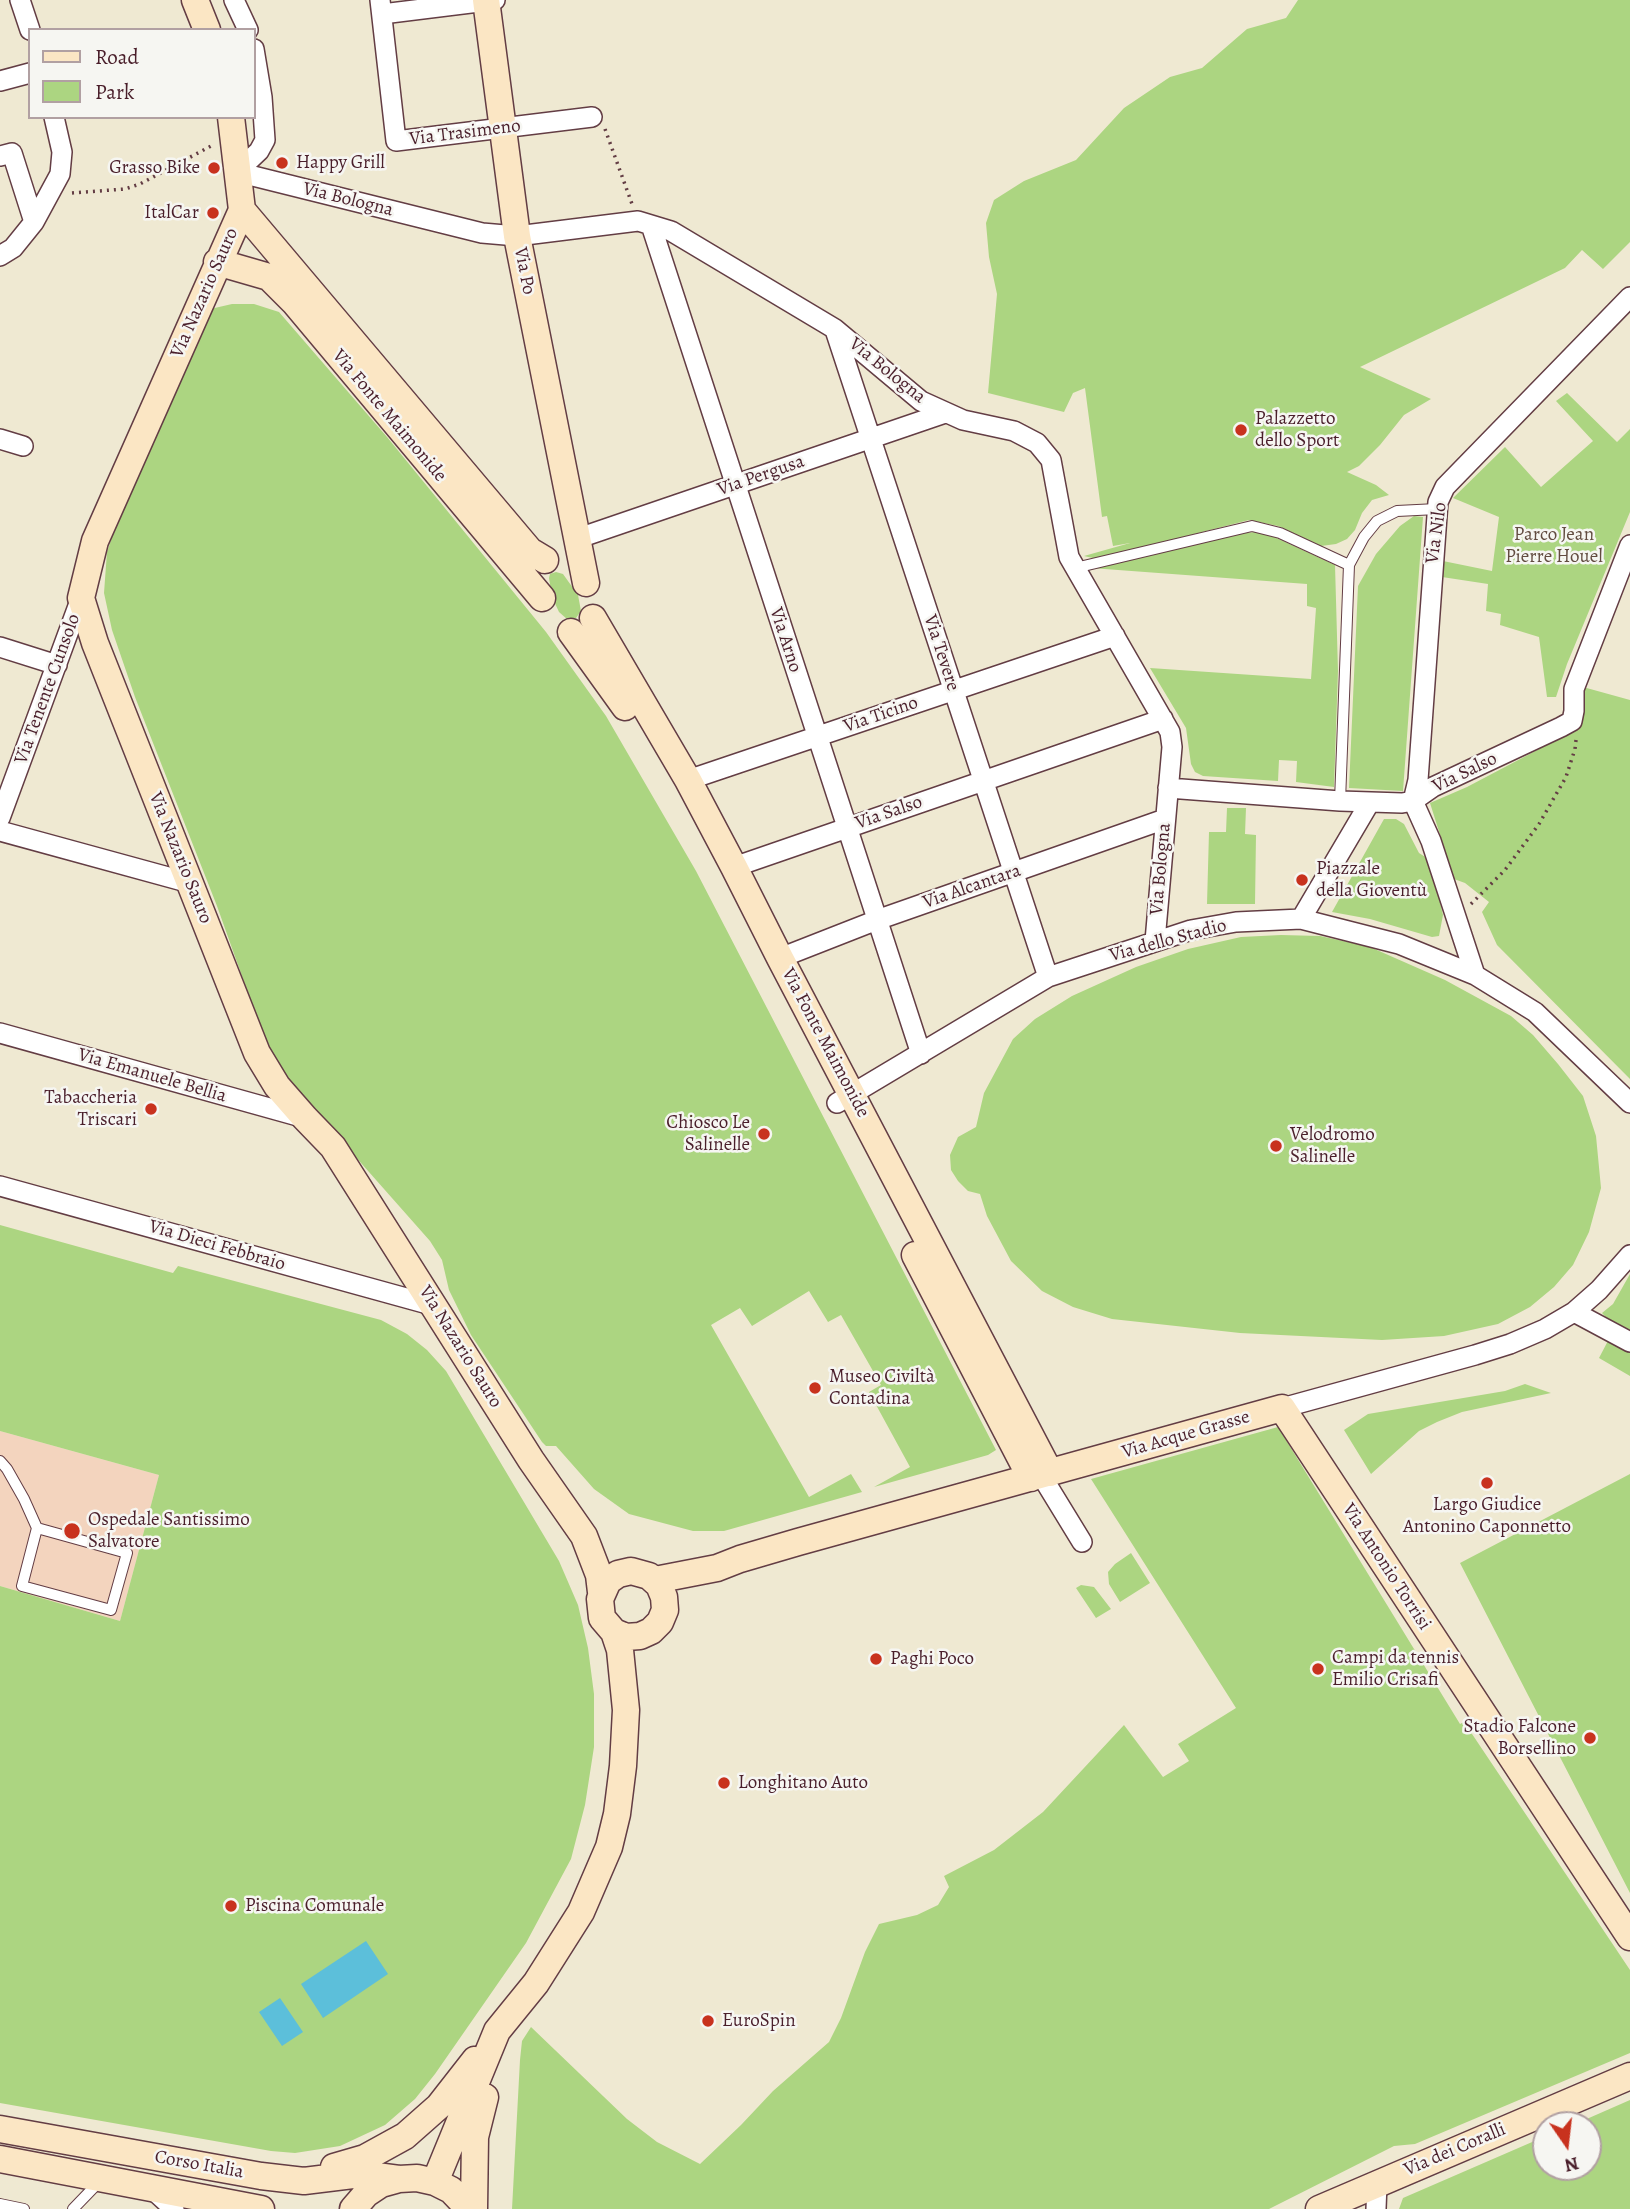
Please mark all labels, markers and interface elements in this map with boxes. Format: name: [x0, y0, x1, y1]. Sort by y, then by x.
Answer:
legend: [28, 28, 256, 119]
text: Road: [95, 43, 139, 71]
text: Park: [95, 78, 134, 106]
street label: Via Trasimeno: [408, 115, 522, 151]
place label: Happy Grill: [296, 152, 385, 174]
marker: Happy Grill: [274, 155, 290, 171]
place label: Grasso Bike: [109, 157, 200, 179]
marker: Grasso Bike: [206, 160, 222, 176]
street label: Via Bologna: [300, 178, 396, 222]
place label: ItalCar: [144, 202, 199, 224]
marker: ItalCar: [205, 205, 221, 221]
street label: Via Nazario Sauro: [166, 225, 244, 361]
street label: Via Po: [508, 245, 540, 297]
street label: Via Bologna: [844, 333, 930, 409]
street label: Via Fonte Maimonide: [327, 345, 451, 487]
place label: Palazzetto dello Sport: [1255, 408, 1339, 452]
marker: Palazzetto dello Sport: [1233, 422, 1249, 438]
street label: Via Pergusa: [715, 450, 807, 502]
street label: Via Nilo: [1421, 501, 1453, 565]
park label: Parco Jean Pierre Houel: [1505, 524, 1603, 568]
street label: Via Arno: [764, 605, 806, 675]
street label: Via Tenente Cunsolo: [10, 611, 86, 767]
street label: Via Tevere: [918, 612, 964, 694]
street label: Via Ticino: [841, 692, 921, 738]
street label: Via Salso: [1429, 748, 1501, 798]
street label: Via Nazario Sauro: [143, 789, 217, 927]
street label: Via Salso: [853, 791, 925, 835]
street label: Via Bologna: [1146, 822, 1176, 916]
place label: Piazzale della Gioventù: [1316, 858, 1427, 902]
street label: Via Alcantara: [920, 860, 1024, 914]
marker: Piazzale della Gioventù: [1294, 872, 1310, 888]
street label: Via dello Stadio: [1107, 914, 1229, 968]
street label: Via Fonte Maimonide: [776, 964, 874, 1122]
street label: Via Emanuele Bellia: [75, 1044, 229, 1108]
place label: Tabaccheria Triscari: [44, 1087, 137, 1131]
marker: Tabaccheria Triscari: [143, 1101, 159, 1117]
place label: Chiosco Le Salinelle: [666, 1112, 750, 1156]
place label: Velodromo Salinelle: [1290, 1124, 1375, 1168]
marker: Chiosco Le Salinelle: [756, 1126, 772, 1142]
marker: Velodromo Salinelle: [1268, 1138, 1284, 1154]
street label: Via Dieci Febbraio: [146, 1216, 288, 1276]
street label: Via Nazario Sauro: [413, 1282, 507, 1412]
place label: Museo Civiltà Contadina: [829, 1366, 935, 1410]
marker: Museo Civiltà Contadina: [807, 1380, 823, 1396]
street label: Via Acque Grasse: [1120, 1406, 1252, 1464]
marker: Largo Giudice Antonino Caponnetto: [1479, 1475, 1495, 1491]
place label: Largo Giudice Antonino Caponnetto: [1403, 1494, 1571, 1538]
street label: Via Antonio Torrisi: [1337, 1499, 1435, 1635]
place label: Ospedale Santissimo Salvatore: [88, 1509, 250, 1553]
marker: Ospedale Santissimo Salvatore: [62, 1521, 82, 1541]
place label: Campi da tennis Emilio Crisafi: [1332, 1647, 1459, 1691]
place label: Paghi Poco: [890, 1648, 974, 1670]
marker: Paghi Poco: [868, 1651, 884, 1667]
marker: Campi da tennis Emilio Crisafi: [1310, 1661, 1326, 1677]
place label: Stadio Falcone Borsellino: [1463, 1716, 1576, 1760]
marker: Stadio Falcone Borsellino: [1582, 1730, 1598, 1746]
place label: Longhitano Auto: [738, 1772, 868, 1794]
marker: Longhitano Auto: [716, 1775, 732, 1791]
place label: Piscina Comunale: [245, 1895, 384, 1917]
marker: Piscina Comunale: [223, 1898, 239, 1914]
place label: EuroSpin: [722, 2010, 796, 2032]
marker: EuroSpin: [700, 2013, 716, 2029]
north arrow: [1532, 2111, 1602, 2181]
street label: Via dei Coralli: [1401, 2118, 1509, 2182]
street label: Corso Italia: [153, 2146, 245, 2184]
text: N: [1562, 2150, 1581, 2179]

